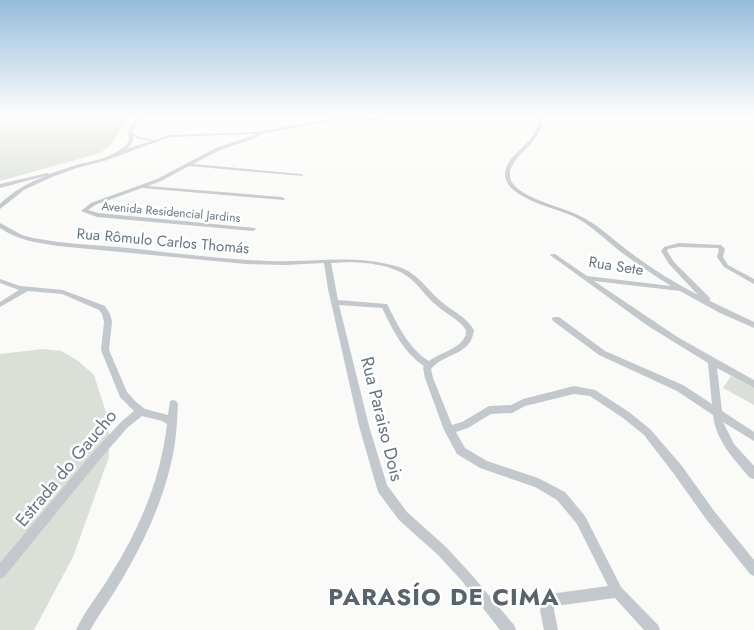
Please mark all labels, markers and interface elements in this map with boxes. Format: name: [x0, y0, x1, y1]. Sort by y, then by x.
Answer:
street label: Avenida Residencial Jardins: [101, 197, 241, 227]
street label: Rua Rômulo Carlos Thomás: [76, 222, 250, 260]
street label: Rua Sete: [587, 251, 645, 281]
street label: Rua Paraiso Dois: [354, 354, 410, 484]
street label: Estrada do Gaucho: [9, 404, 123, 532]
district label: PARASÍO DE CIMA: [328, 579, 560, 614]

